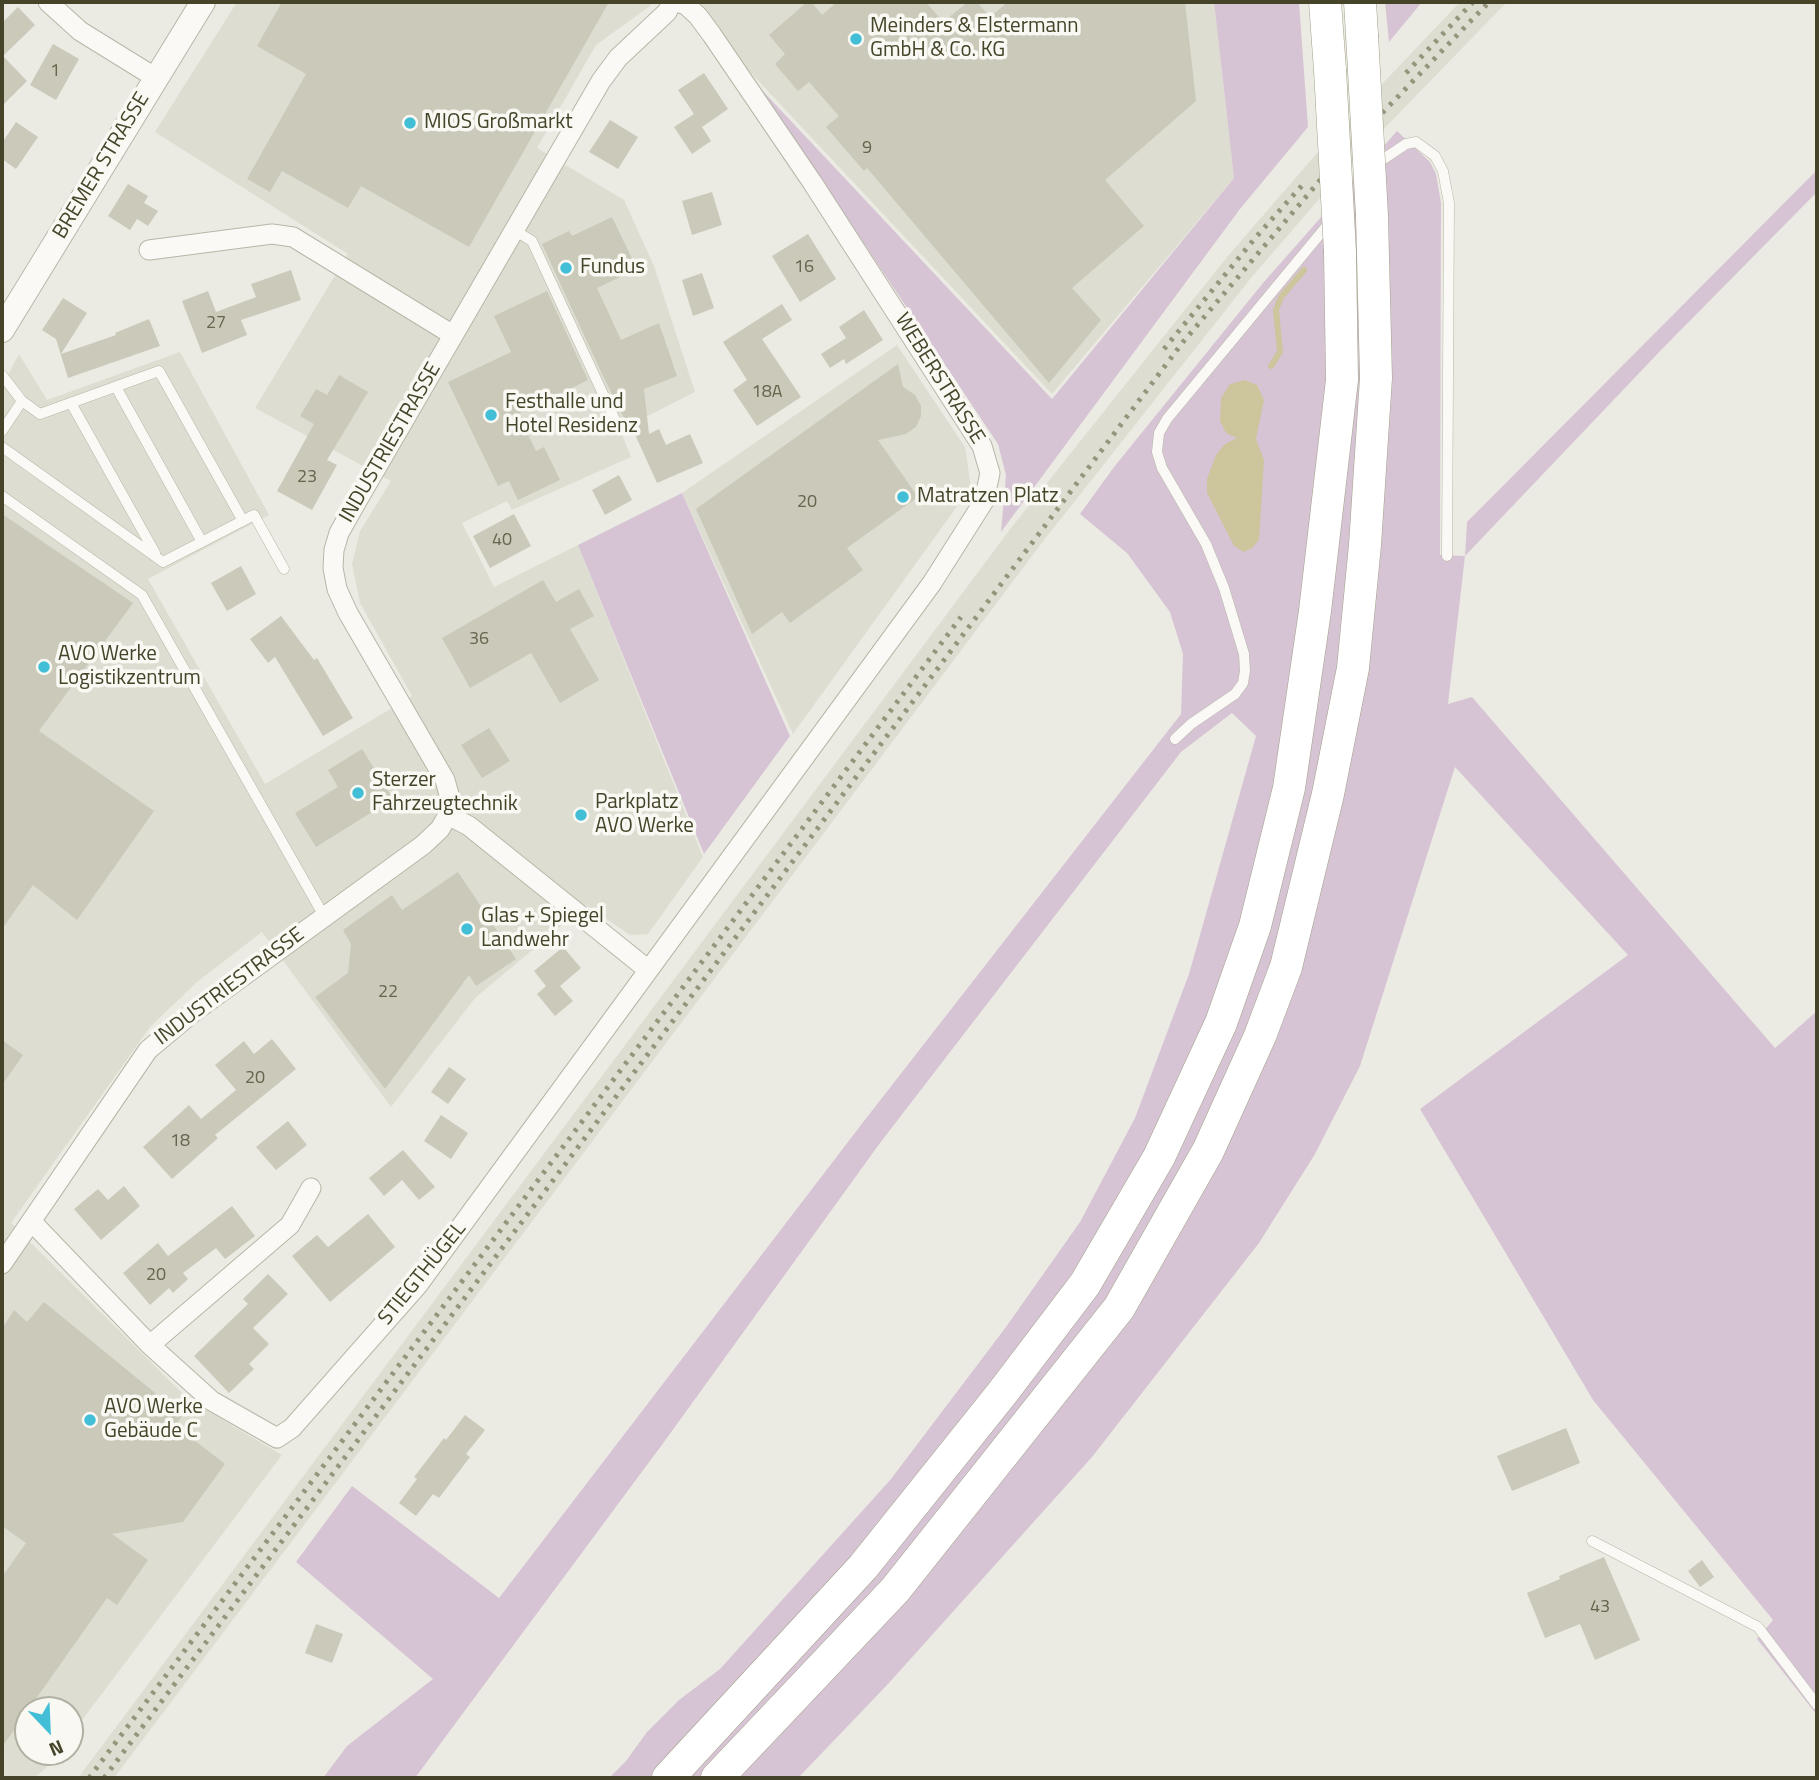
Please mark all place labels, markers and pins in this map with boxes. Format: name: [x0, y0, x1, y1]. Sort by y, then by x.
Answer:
place label: Meinders & Elstermann GmbH & Co. KG: [870, 14, 1079, 64]
marker: Meinders & Elstermann GmbH & Co. KG: [848, 31, 864, 47]
place label: MIOS Großmarkt: [424, 110, 573, 136]
marker: MIOS Großmarkt: [402, 115, 418, 131]
place label: Fundus: [580, 255, 645, 281]
marker: Fundus: [558, 260, 574, 276]
place label: Festhalle und Hotel Residenz: [505, 390, 638, 440]
marker: Festhalle und Hotel Residenz: [483, 407, 499, 423]
place label: Matratzen Platz: [917, 484, 1058, 510]
marker: Matratzen Platz: [895, 489, 911, 505]
place label: AVO Werke Logistikzentrum: [58, 642, 201, 692]
marker: AVO Werke Logistikzentrum: [36, 659, 52, 675]
place label: Sterzer Fahrzeugtechnik: [372, 768, 518, 818]
marker: Sterzer Fahrzeugtechnik: [350, 785, 366, 801]
place label: Parkplatz AVO Werke: [595, 790, 694, 840]
marker: Parkplatz AVO Werke: [573, 807, 589, 823]
place label: Glas + Spiegel Landwehr: [481, 904, 604, 954]
marker: Glas + Spiegel Landwehr: [459, 921, 475, 937]
place label: AVO Werke Gebäude C: [104, 1395, 203, 1445]
marker: AVO Werke Gebäude C: [82, 1412, 98, 1428]

